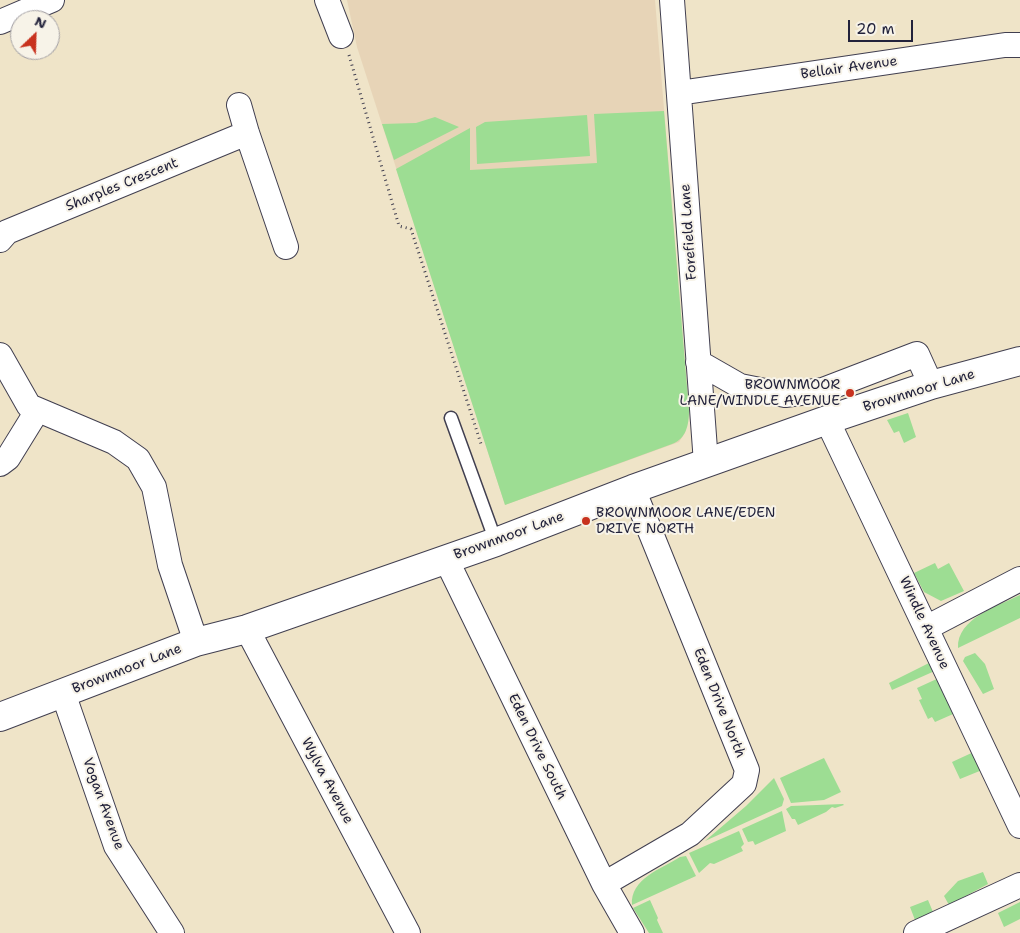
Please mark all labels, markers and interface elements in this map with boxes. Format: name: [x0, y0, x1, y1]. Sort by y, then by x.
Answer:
north arrow: [10, 10, 60, 60]
scale bar: [850, 10, 915, 42]
text: N: [32, 12, 49, 33]
text: 20 m: [856, 19, 895, 39]
street label: Bellair Avenue: [800, 53, 898, 83]
street label: Sharples Crescent: [63, 155, 181, 215]
street label: Forefield Lane: [677, 183, 701, 281]
street label: Brownmoor Lane: [861, 366, 977, 416]
place label: BROWNMOOR LANE/WINDLE AVENUE: [680, 377, 840, 410]
marker: BROWNMOOR LANE/WINDLE AVENUE: [844, 387, 856, 399]
place label: BROWNMOOR LANE/EDEN DRIVE NORTH: [596, 505, 775, 538]
street label: Brownmoor Lane: [452, 508, 566, 564]
marker: BROWNMOOR LANE/EDEN DRIVE NORTH: [580, 515, 592, 527]
street label: Windle Avenue: [895, 574, 953, 672]
street label: Brownmoor Lane: [70, 640, 184, 698]
street label: Eden Drive North: [689, 646, 749, 760]
street label: Eden Drive South: [504, 691, 570, 803]
street label: Wylva Avenue: [297, 735, 357, 827]
street label: Vogan Avenue: [79, 756, 127, 852]

